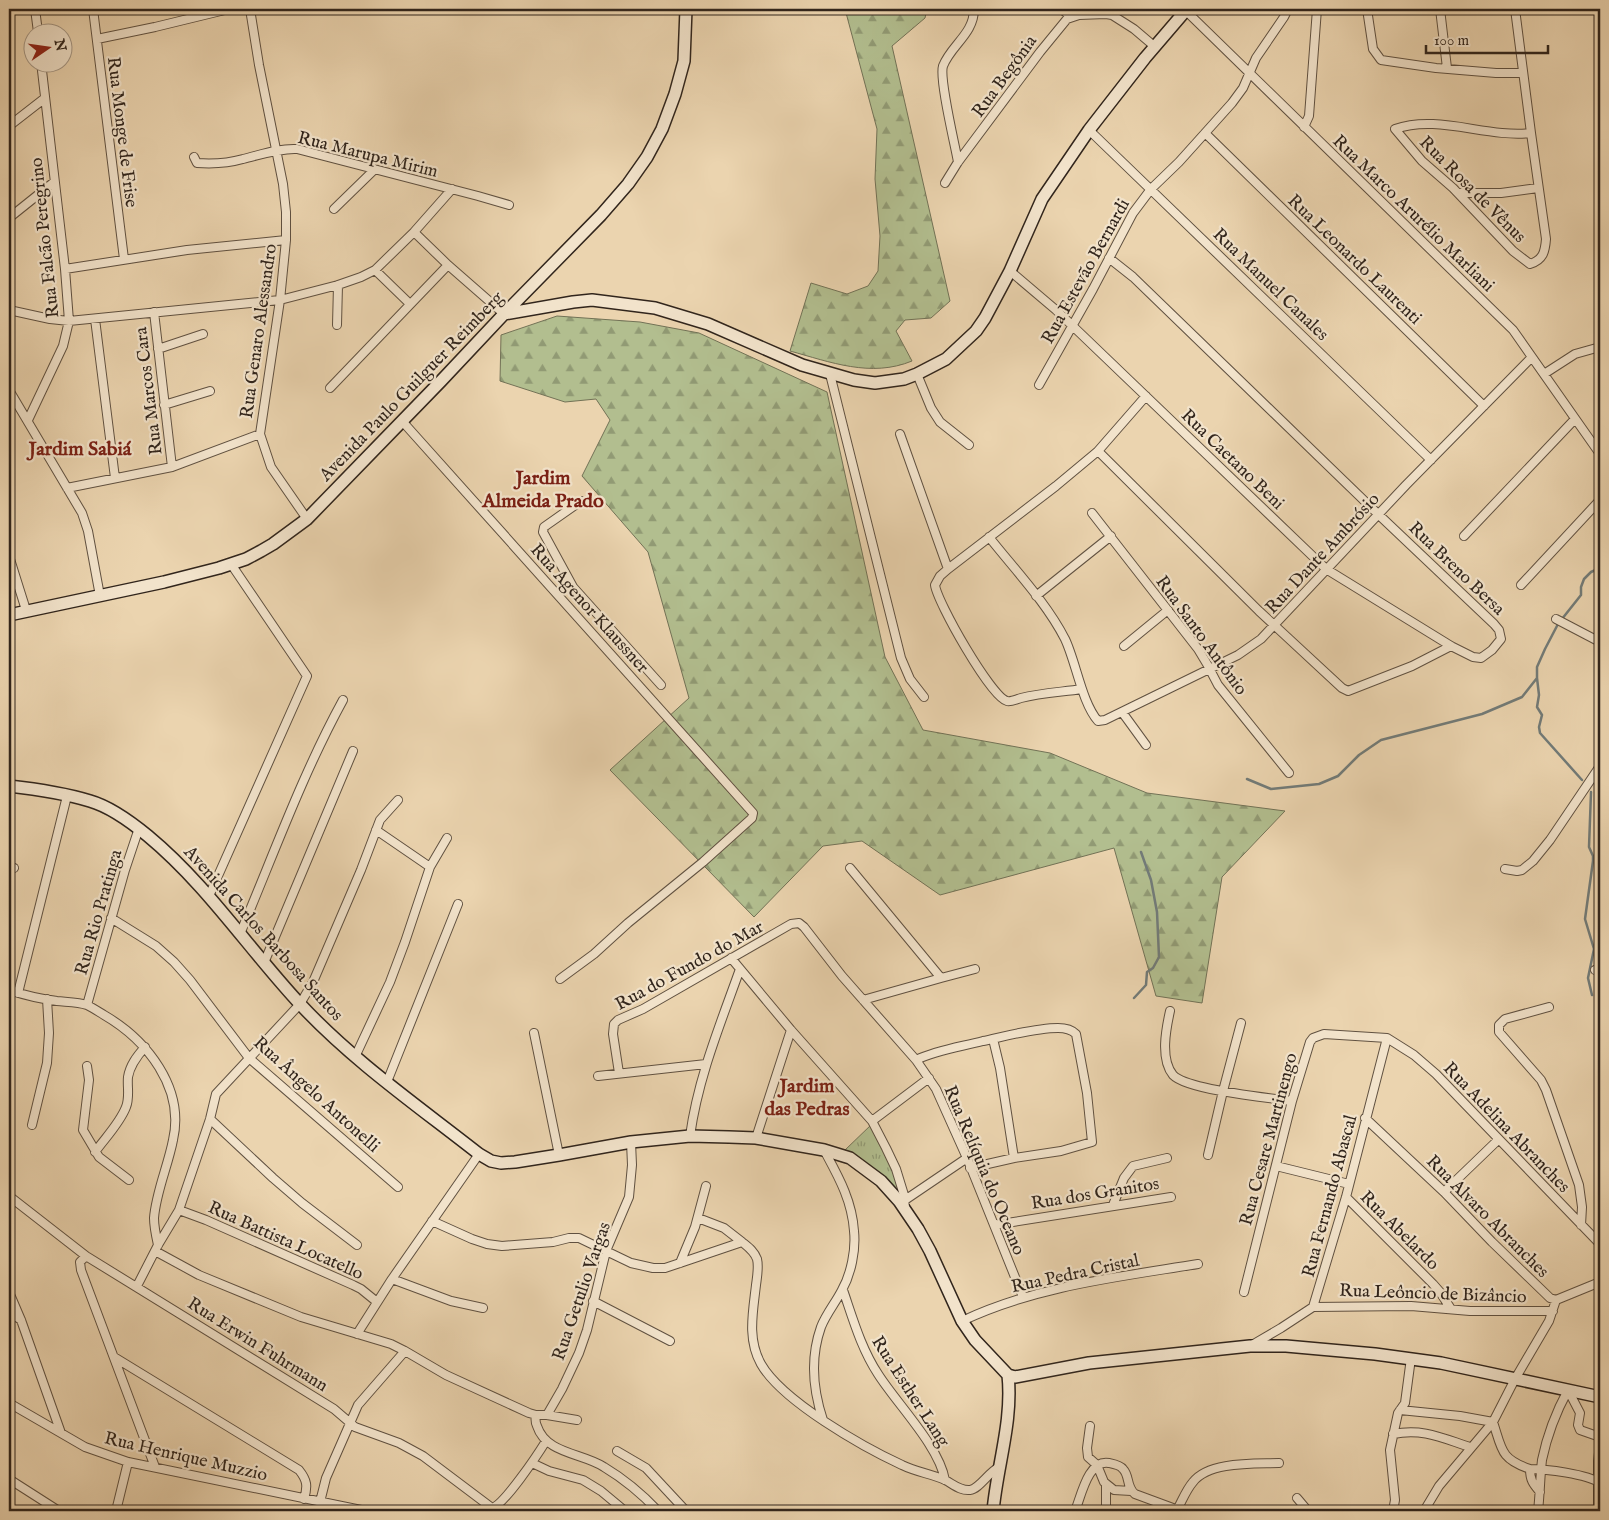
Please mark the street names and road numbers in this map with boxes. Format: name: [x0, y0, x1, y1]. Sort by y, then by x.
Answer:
street label: Rua Begônia: [968, 31, 1043, 123]
street label: Rua Monge de Frise: [101, 56, 142, 209]
street label: Rua Marupa Mirim: [295, 127, 440, 184]
street label: Rua Marco Arurélio Marliani: [1327, 130, 1499, 298]
street label: Rua Rosa de Vênus: [1414, 132, 1530, 248]
street label: Rua Falcão Peregrino: [26, 156, 65, 319]
street label: Rua Leonardo Laurenti: [1282, 190, 1426, 330]
street label: Rua Estevão Bernardi: [1037, 195, 1136, 348]
street label: Rua Manuel Canales: [1207, 224, 1333, 346]
street label: Rua Genaro Alessandro: [236, 242, 283, 420]
street label: Avenida Paulo Guilguer Reimberg: [314, 287, 509, 488]
street label: Rua Marcos Cara: [130, 325, 169, 456]
street label: Rua Caetano Beni: [1175, 405, 1289, 515]
street label: Rua Dante Ambrósio: [1261, 488, 1385, 619]
street label: Rua Breno Bersa: [1403, 517, 1509, 621]
street label: Rua Agenor Klaussner: [525, 539, 653, 679]
street label: Rua Santo Antônio: [1150, 572, 1252, 700]
street label: Avenida Carlos Barbosa Santos: [177, 841, 348, 1026]
street label: Rua Rio Pratinga: [71, 847, 128, 978]
street label: Rua do Fundo do Mar: [612, 916, 768, 1017]
street label: Rua Ângelo Antonelli: [248, 1031, 386, 1158]
street label: Rua Cesare Martinengo: [1235, 1050, 1304, 1228]
street label: Rua Adelina Abranches: [1437, 1058, 1574, 1198]
street label: Rua Relíquia do Oceano: [937, 1082, 1030, 1259]
street label: Rua Fernando Abascal: [1298, 1113, 1363, 1280]
street label: Rua Alvaro Abranches: [1420, 1151, 1553, 1284]
street label: Rua dos Granitos: [1030, 1173, 1161, 1216]
street label: Rua Abelardo: [1354, 1186, 1444, 1276]
street label: Rua Battista Locatello: [204, 1197, 367, 1286]
street label: Rua Getulio Vargas: [548, 1219, 617, 1364]
street label: Rua Pedra Cristal: [1009, 1250, 1142, 1299]
street label: Rua Leôncio de Bizâncio: [1339, 1280, 1527, 1309]
street label: Rua Erwin Fuhrmann: [183, 1293, 332, 1398]
street label: Rua Esther Lang: [865, 1332, 954, 1452]
street label: Rua Henrique Muzzio: [102, 1428, 270, 1487]

